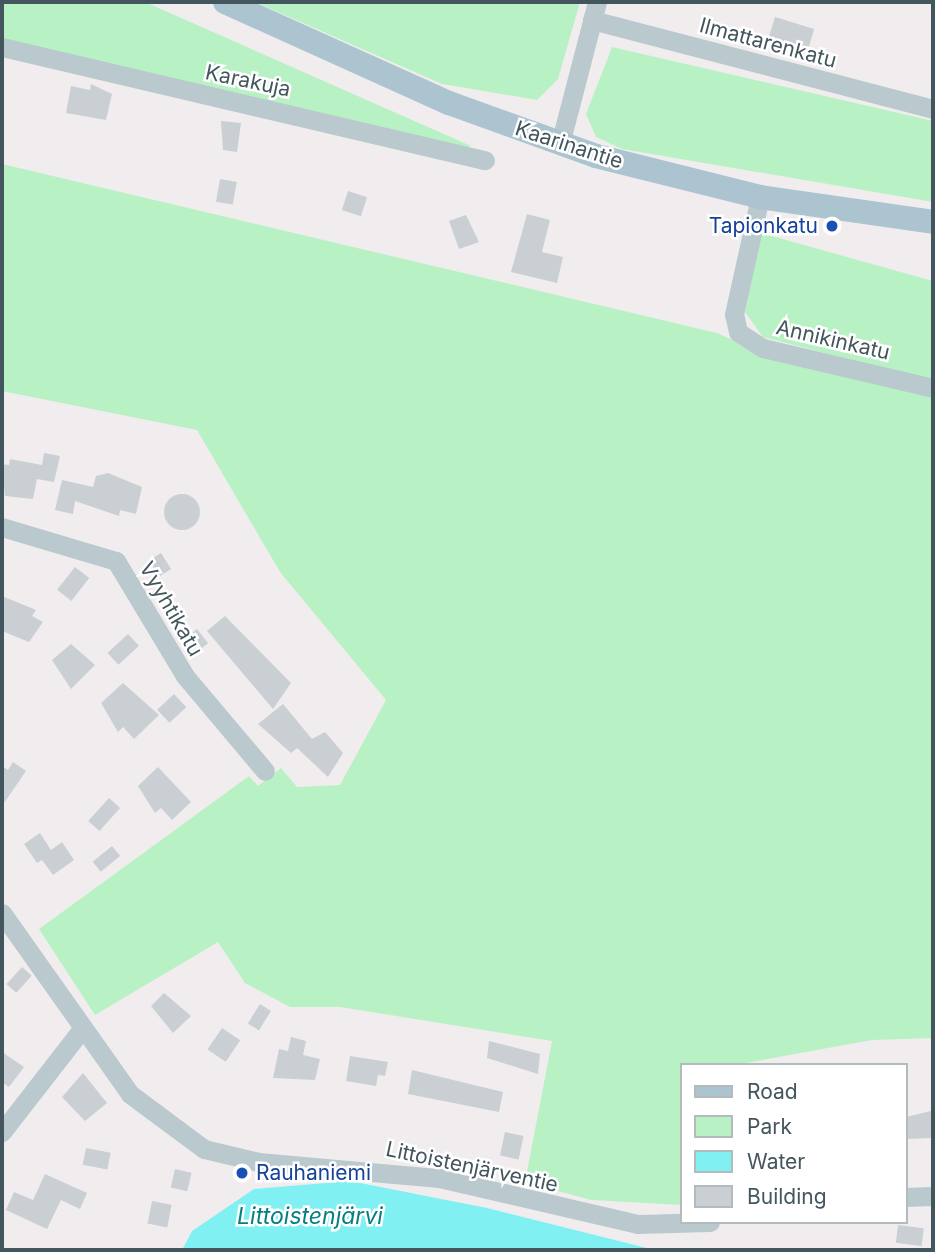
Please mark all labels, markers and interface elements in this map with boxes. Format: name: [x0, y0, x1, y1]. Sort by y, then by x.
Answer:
street label: Ilmattarenkatu: [697, 13, 839, 73]
street label: Karakuja: [203, 60, 293, 102]
street label: Kaarinantie: [512, 116, 626, 174]
place label: Tapionkatu: [709, 213, 818, 239]
marker: Tapionkatu: [824, 218, 840, 234]
street label: Annikinkatu: [774, 315, 892, 365]
street label: Vyyhtikatu: [134, 557, 208, 661]
legend: [680, 1063, 907, 1224]
text: Road: [747, 1079, 798, 1104]
text: Park: [747, 1114, 792, 1139]
street label: Littoistenjärventie: [384, 1136, 560, 1198]
text: Water: [747, 1149, 805, 1174]
place label: Rauhaniemi: [256, 1160, 371, 1186]
marker: Rauhaniemi: [234, 1165, 250, 1181]
text: Building: [747, 1184, 827, 1209]
water label: Littoistenjärvi: [237, 1202, 383, 1230]

